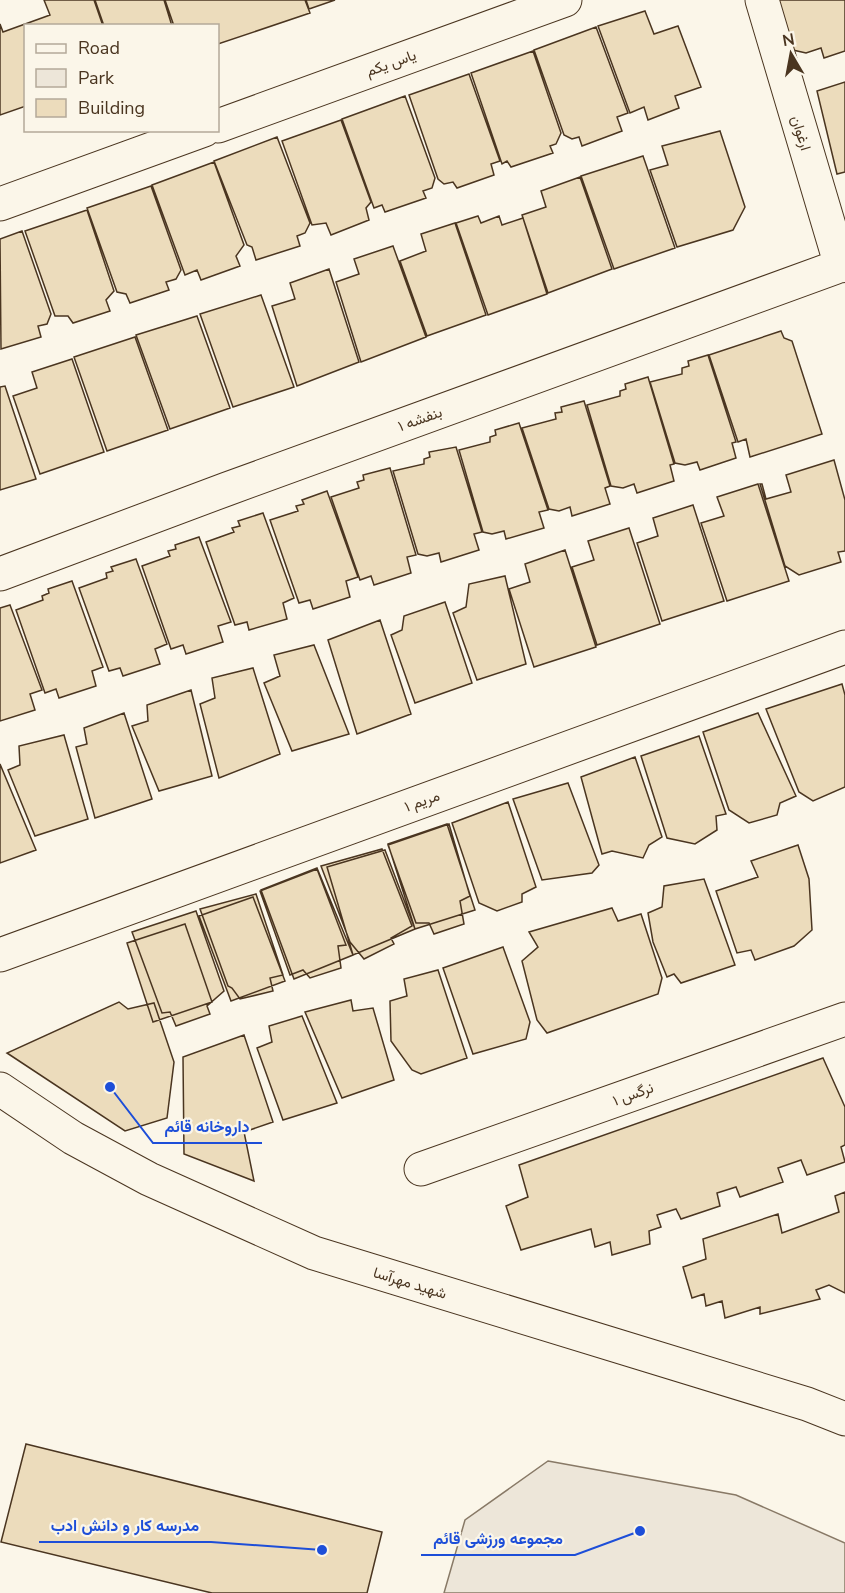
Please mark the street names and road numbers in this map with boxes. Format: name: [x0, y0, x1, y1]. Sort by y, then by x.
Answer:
street label: یاس یکم: [363, 45, 419, 81]
street label: ارغوان: [786, 113, 816, 153]
street label: بنفشه ۱: [395, 402, 445, 436]
street label: مریم ۱: [402, 785, 442, 817]
street label: نرگس ۱: [610, 1077, 656, 1111]
street label: شهید مهرآسا: [371, 1262, 449, 1304]

